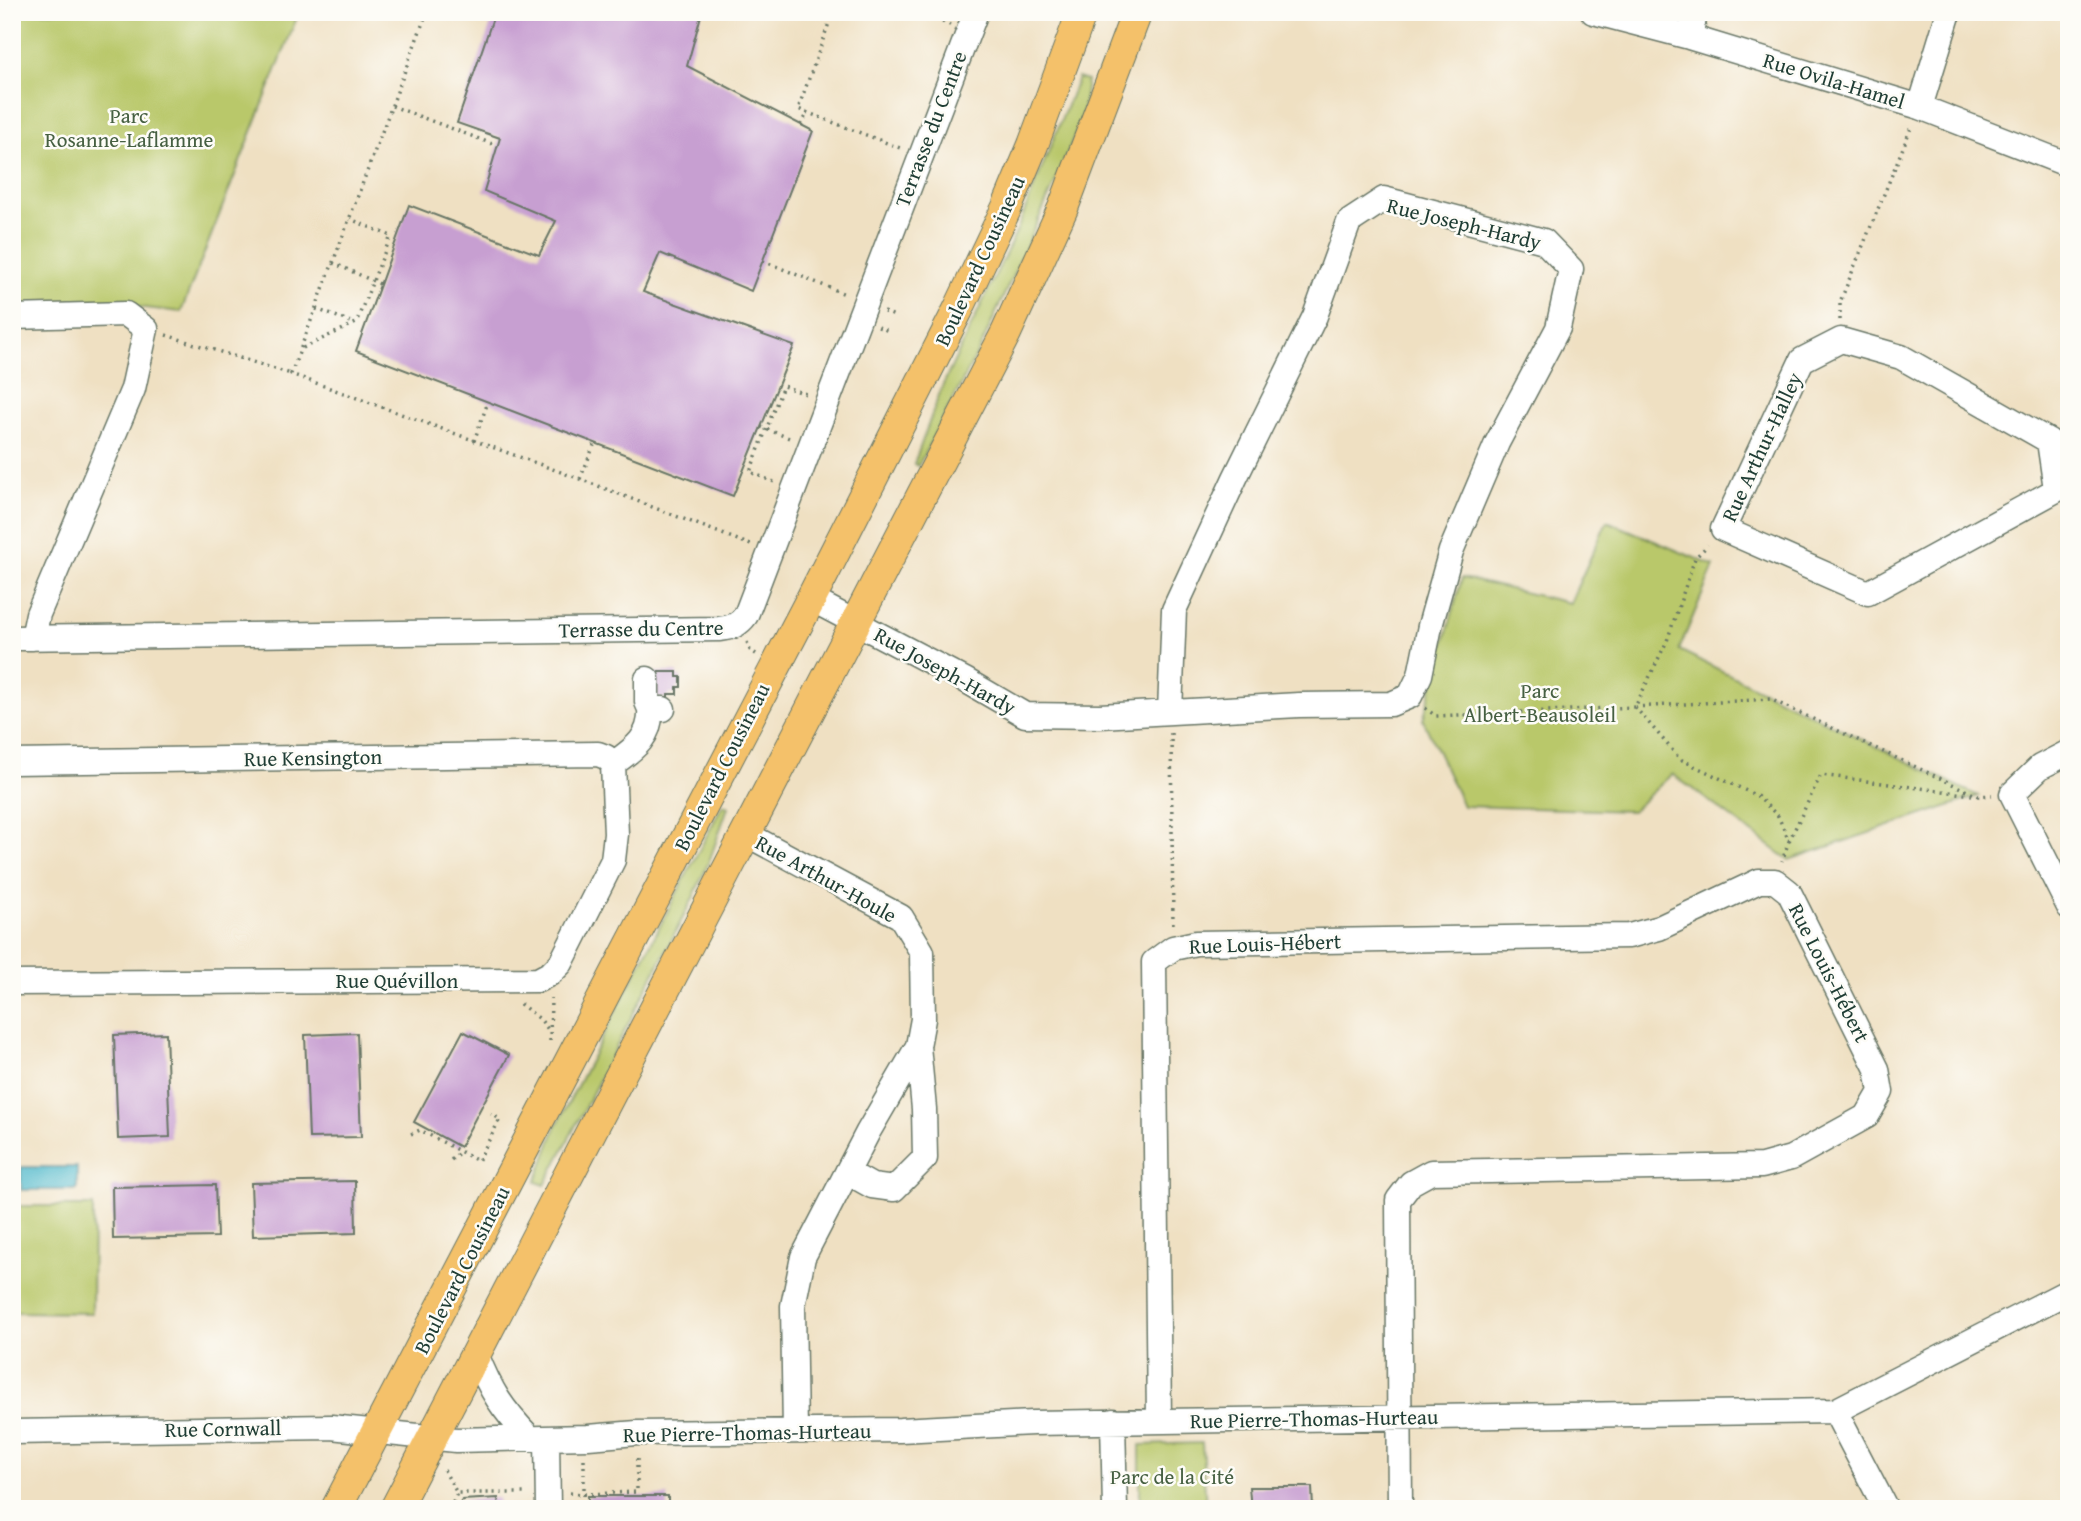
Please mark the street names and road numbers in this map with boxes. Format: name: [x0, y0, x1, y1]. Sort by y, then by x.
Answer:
street label: Rue Ovila-Hamel: [1759, 44, 1909, 117]
street label: Terrasse du Centre: [887, 46, 975, 211]
street label: Boulevard Cousineau: [926, 170, 1033, 351]
street label: Rue Joseph-Hardy: [1384, 189, 1545, 258]
street label: Rue Arthur-Halley: [1713, 366, 1810, 527]
street label: Terrasse du Centre: [558, 612, 724, 645]
street label: Rue Joseph-Hardy: [869, 619, 1022, 723]
street label: Boulevard Cousineau: [666, 677, 778, 856]
street label: Rue Kensington: [244, 741, 383, 774]
street label: Rue Arthur-Houle: [750, 827, 903, 930]
street label: Rue Louis-Hébert: [1781, 898, 1878, 1048]
street label: Rue Louis-Hébert: [1188, 925, 1342, 962]
street label: Rue Quévillon: [336, 965, 458, 996]
street label: Boulevard Cousineau: [406, 1180, 518, 1359]
street label: Rue Pierre-Thomas-Hurteau: [1190, 1401, 1439, 1436]
street label: Rue Cornwall: [164, 1412, 282, 1445]
street label: Rue Pierre-Thomas-Hurteau: [623, 1415, 872, 1450]

